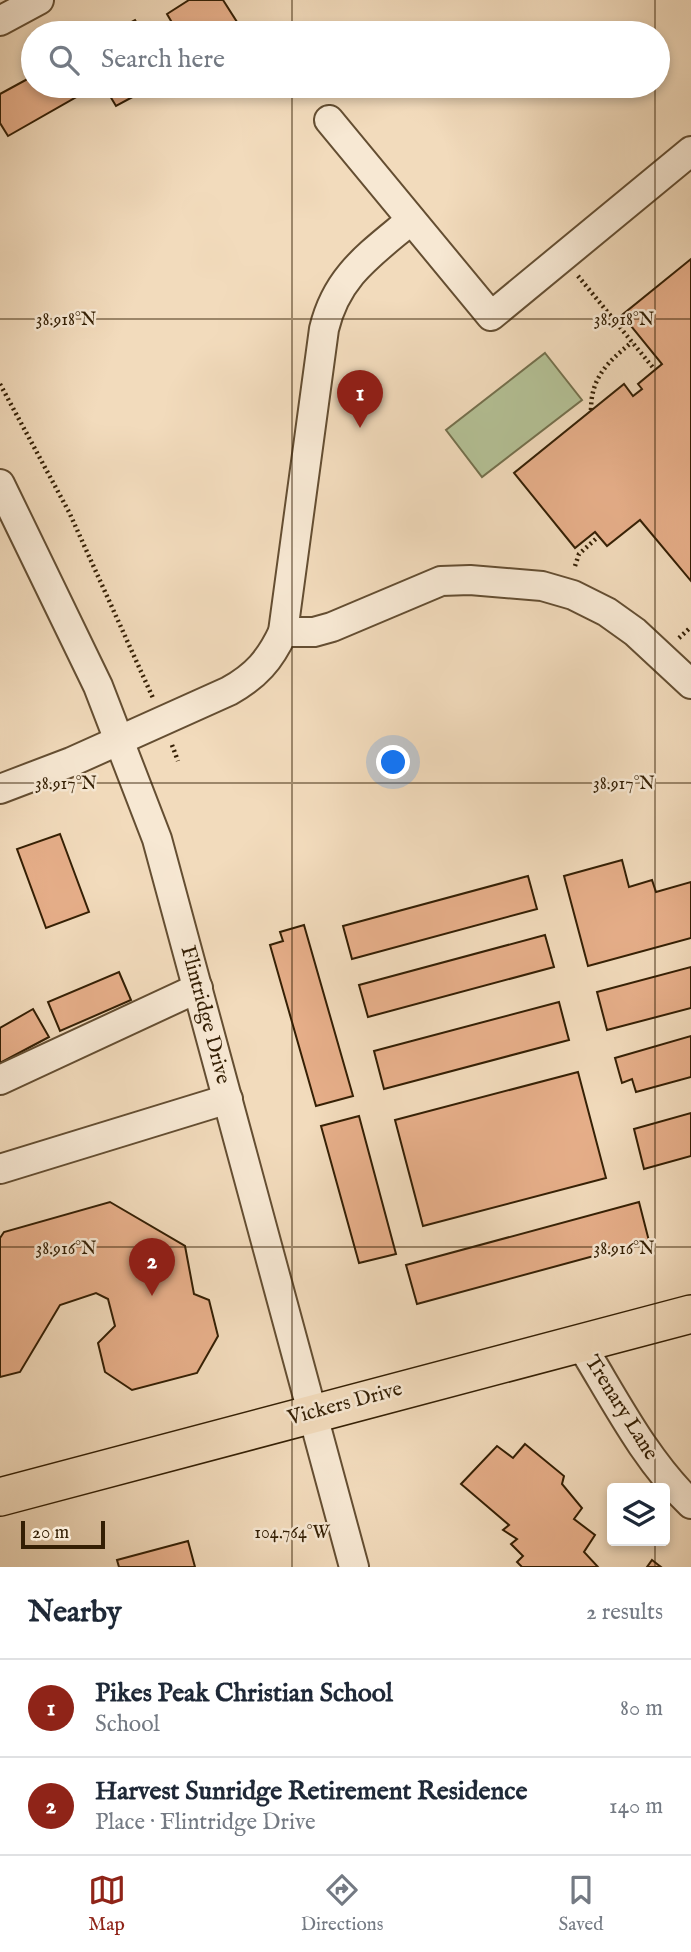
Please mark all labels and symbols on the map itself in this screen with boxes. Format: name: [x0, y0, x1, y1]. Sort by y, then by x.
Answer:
text: 38.918°N: [36, 309, 97, 332]
text: 38.918°N: [594, 309, 655, 332]
pin: 1: [337, 370, 383, 428]
your location: [376, 745, 410, 779]
text: 38.917°N: [35, 773, 97, 796]
text: 38.917°N: [593, 773, 655, 796]
street label: Flintridge Drive: [174, 943, 237, 1087]
text: 38.916°N: [35, 1238, 97, 1261]
pin: 2: [129, 1238, 175, 1296]
text: 38.916°N: [593, 1238, 655, 1261]
street label: Trenary Lane: [578, 1350, 664, 1466]
street label: Vickers Drive: [284, 1376, 406, 1433]
scale bar: [21, 1518, 105, 1550]
text: 104.764°W: [254, 1522, 330, 1545]

